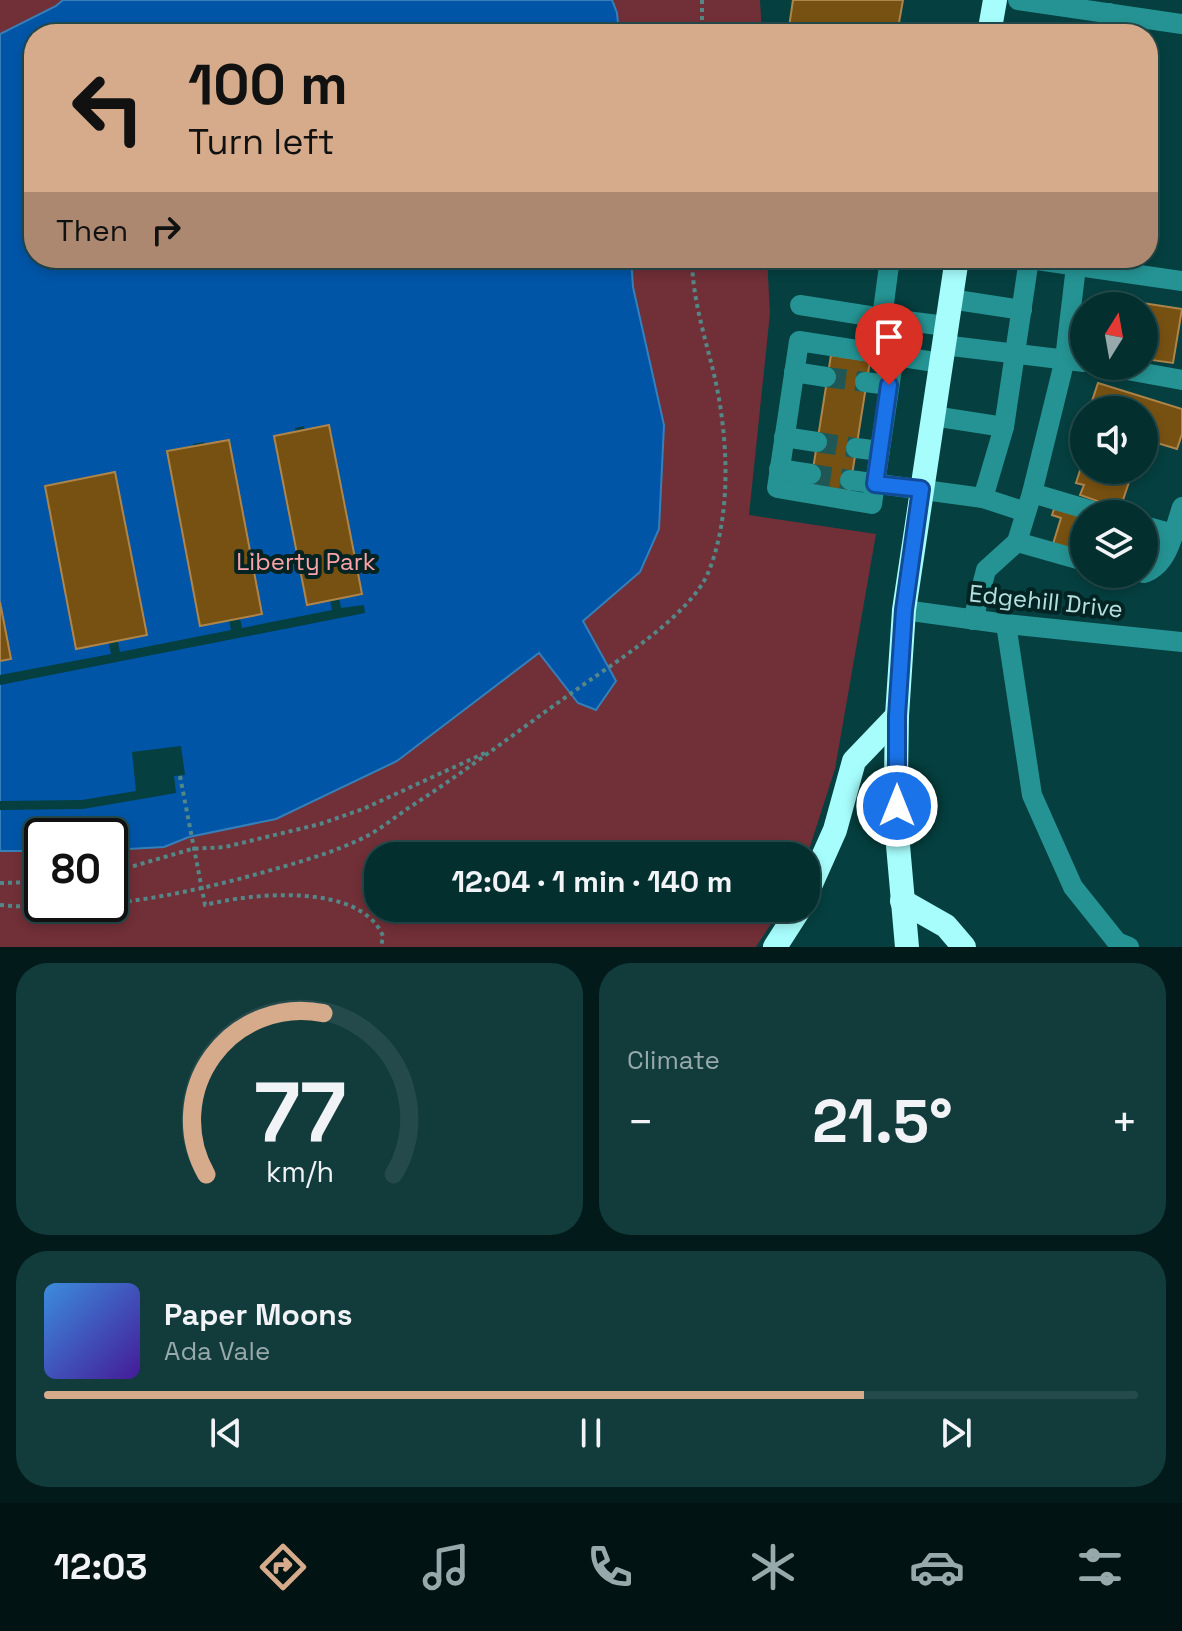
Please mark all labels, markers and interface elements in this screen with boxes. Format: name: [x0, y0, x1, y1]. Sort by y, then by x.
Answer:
text: 100 m: [188, 49, 348, 120]
icon: left: [56, 56, 160, 160]
text: Turn left: [188, 119, 335, 165]
icon: right: [144, 208, 188, 252]
text: Then: [56, 211, 128, 250]
north arrow: [1070, 292, 1158, 380]
map controls: [1070, 292, 1158, 588]
pin: [855, 303, 923, 385]
icon: arrive: [867, 315, 911, 359]
button: sound: [1070, 396, 1158, 484]
button: layers: [1070, 500, 1158, 588]
park label: Liberty Park: [236, 546, 376, 577]
street label: Edgehill Drive: [967, 578, 1125, 624]
position arrow: [855, 764, 939, 848]
speed limit sign: 80: [24, 818, 128, 922]
text: 12:04 · 1 min · 140 m: [452, 862, 732, 901]
text: Climate: [627, 1043, 720, 1077]
text: 77: [253, 1059, 346, 1165]
text: 21.5°: [812, 1083, 953, 1160]
text: −: [627, 1094, 654, 1150]
text: +: [1111, 1094, 1138, 1150]
text: km/h: [265, 1154, 334, 1190]
text: Paper Moons: [164, 1295, 353, 1334]
text: Ada Vale: [164, 1334, 270, 1368]
icon: previous: [204, 1411, 248, 1455]
icon: pause: [569, 1411, 613, 1455]
icon: next: [934, 1411, 978, 1455]
icon: directions: [255, 1539, 311, 1595]
icon: music: [418, 1539, 474, 1595]
icon: phone: [582, 1539, 638, 1595]
icon: climate: [745, 1539, 801, 1595]
icon: car: [909, 1539, 965, 1595]
icon: filters: [1072, 1539, 1128, 1595]
text: 12:03: [54, 1544, 147, 1590]

